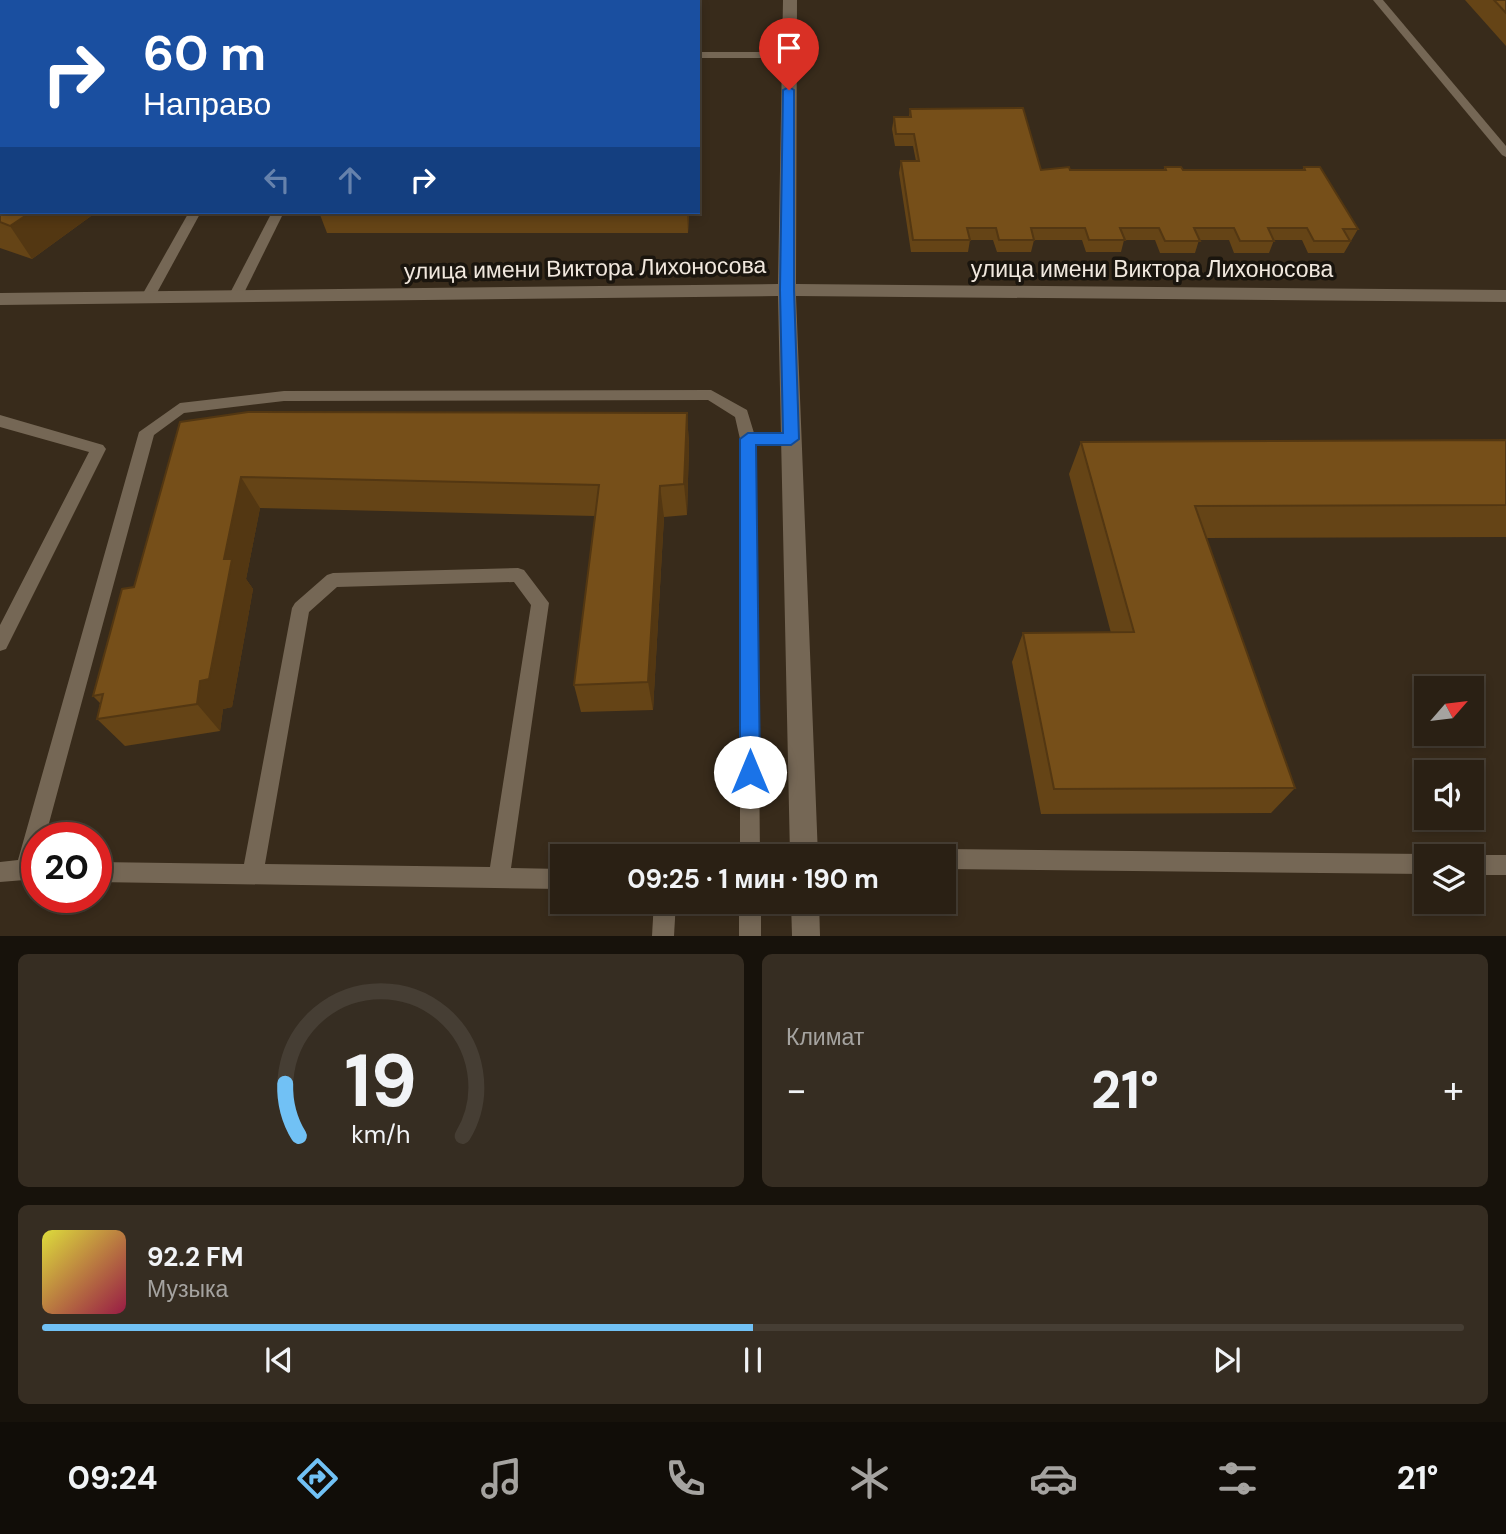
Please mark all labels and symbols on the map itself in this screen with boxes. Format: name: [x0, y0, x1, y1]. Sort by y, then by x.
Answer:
pin: [759, 18, 819, 90]
street label: улица имени Виктора Лихоносова: [404, 250, 767, 286]
street label: улица имени Виктора Лихоносова: [971, 254, 1333, 284]
north arrow: [1414, 676, 1484, 746]
position arrow: [713, 735, 787, 809]
speed limit sign: 20: [21, 822, 112, 913]

